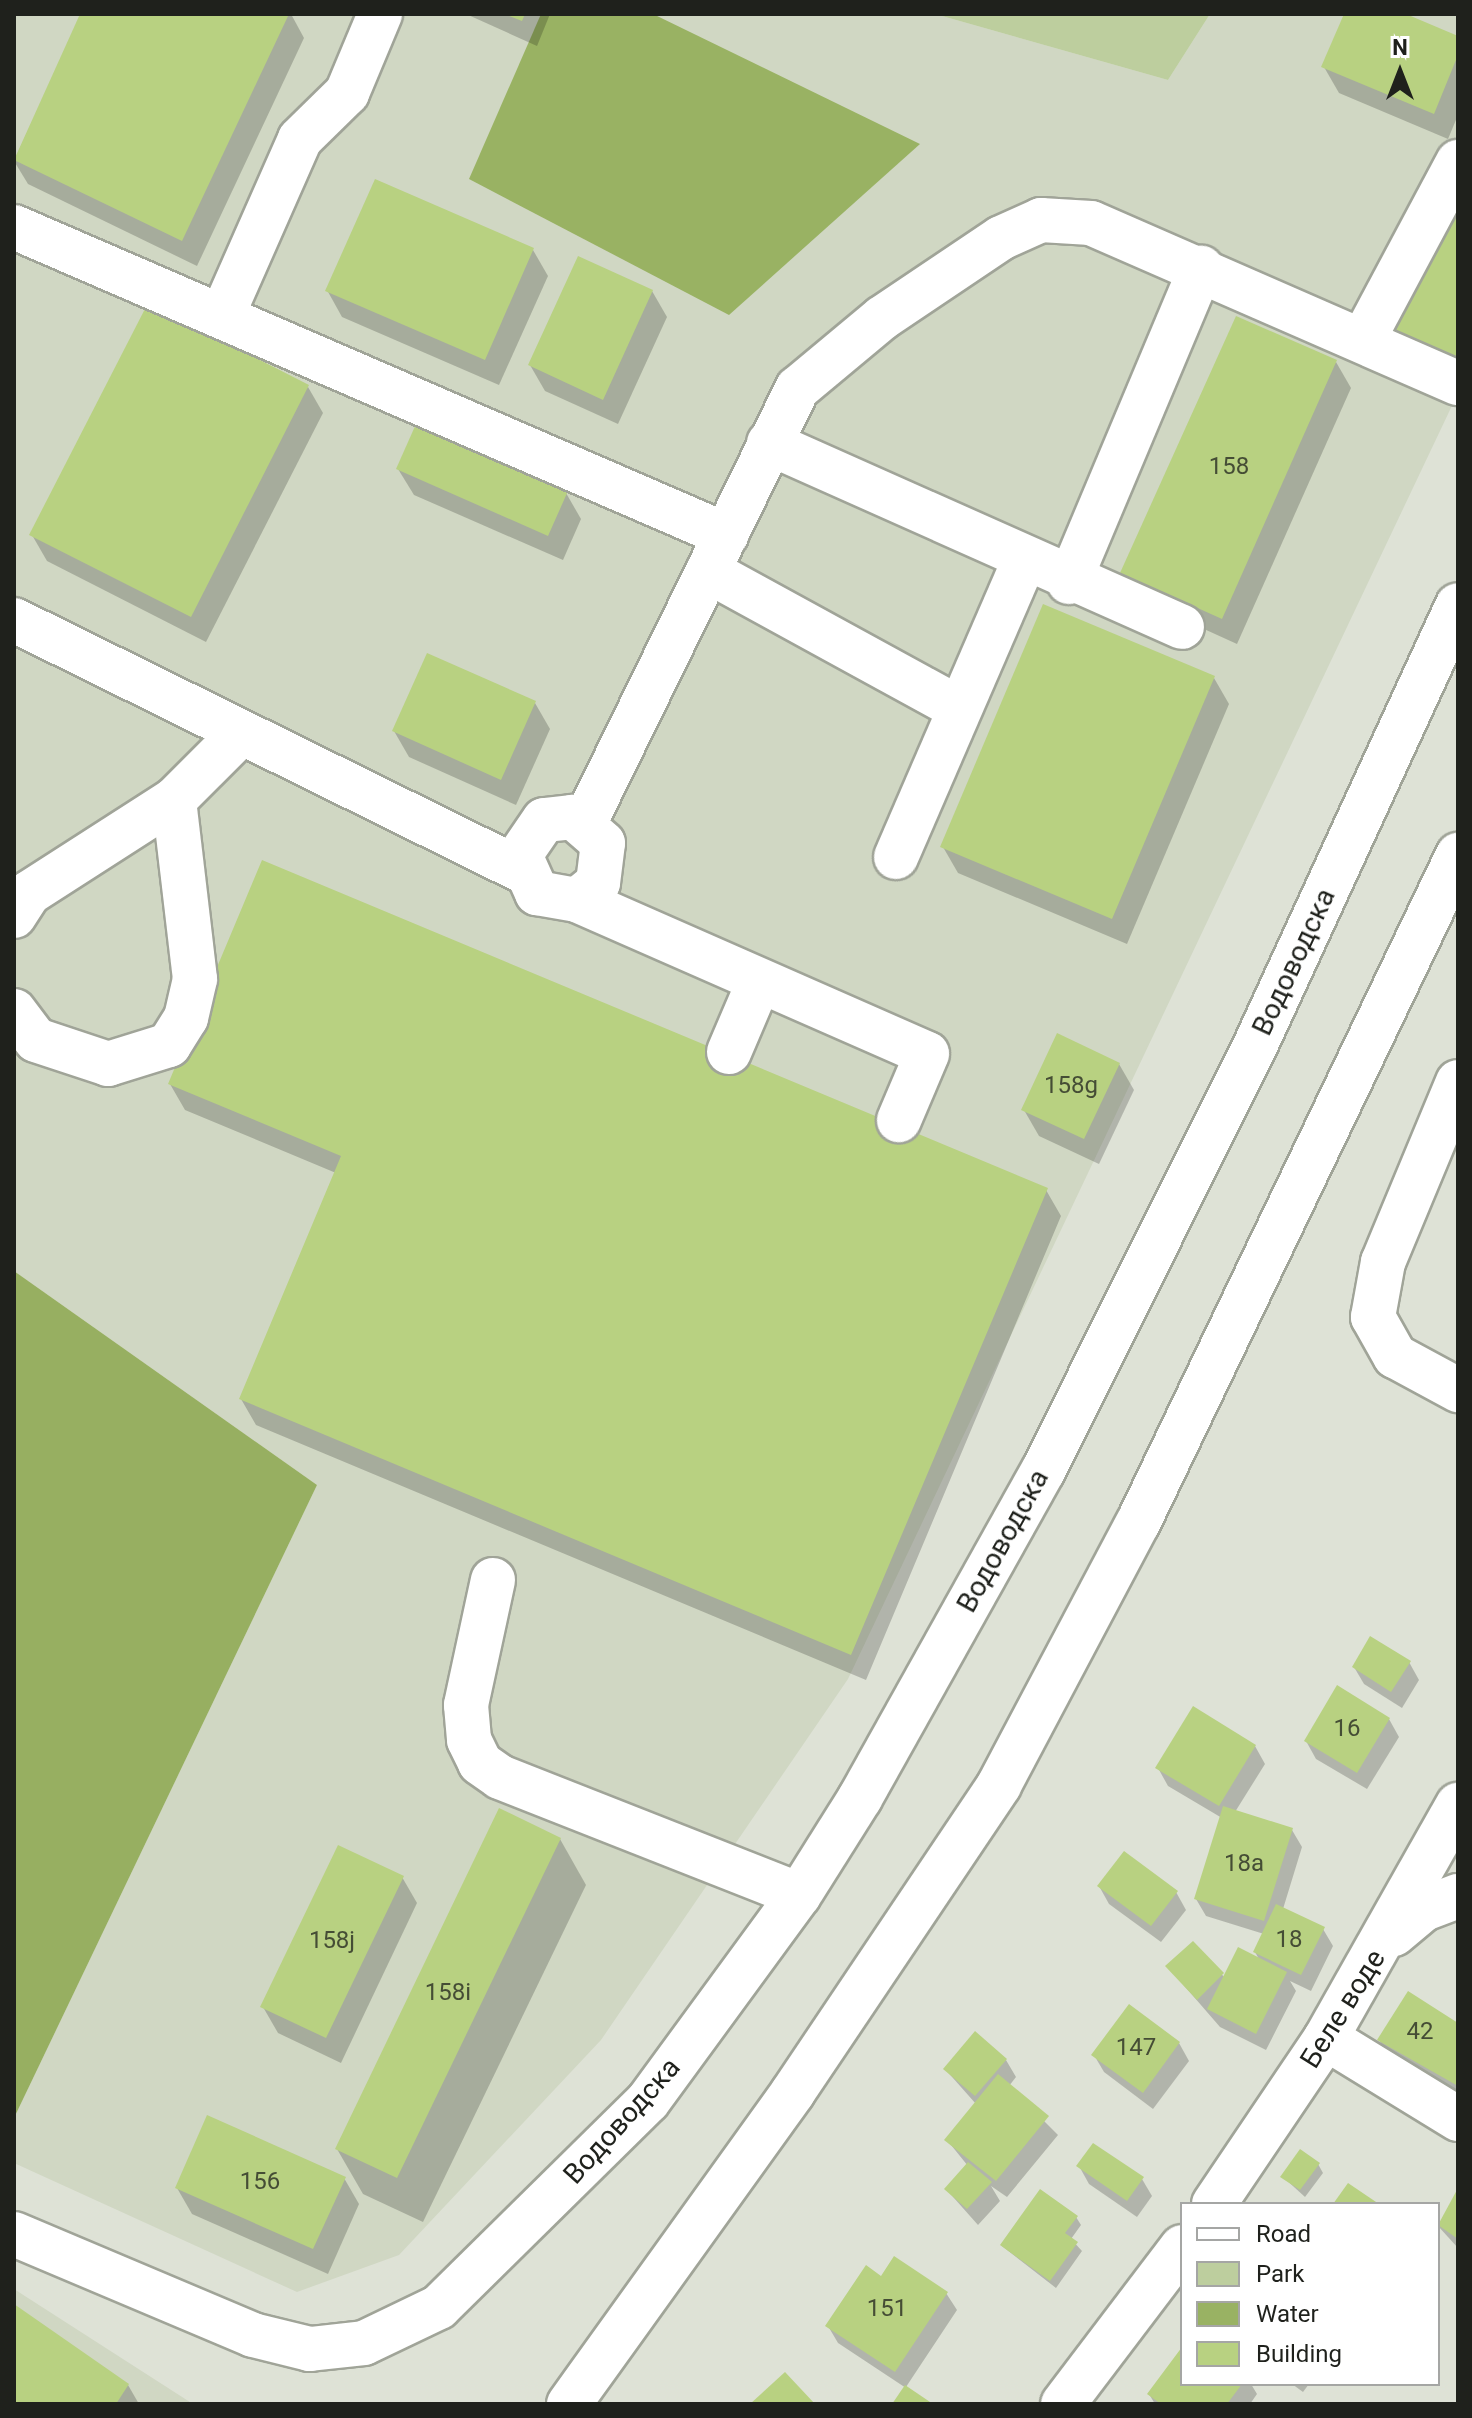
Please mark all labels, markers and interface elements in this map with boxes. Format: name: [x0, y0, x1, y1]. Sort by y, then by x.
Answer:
north arrow: [1360, 32, 1440, 112]
text: N: [1392, 35, 1408, 60]
house number: 158: [1209, 453, 1249, 481]
street label: Водоводска: [1245, 883, 1343, 1041]
house number: 158g: [1044, 1072, 1098, 1100]
street label: Водоводска: [950, 1464, 1056, 1618]
house number: 16: [1334, 1715, 1360, 1743]
house number: 18a: [1224, 1850, 1264, 1878]
house number: 18: [1276, 1926, 1302, 1954]
house number: 158j: [309, 1927, 355, 1955]
street label: Беле воде: [1293, 1944, 1393, 2074]
house number: 158i: [425, 1979, 471, 2007]
house number: 42: [1407, 2018, 1433, 2046]
house number: 147: [1116, 2034, 1156, 2062]
street label: Водоводска: [557, 2051, 687, 2191]
house number: 156: [240, 2168, 280, 2196]
legend: [1180, 2202, 1440, 2386]
text: Road: [1256, 2220, 1311, 2248]
text: Park: [1256, 2260, 1304, 2288]
house number: 151: [867, 2295, 907, 2323]
text: Water: [1256, 2300, 1319, 2328]
text: Building: [1256, 2340, 1342, 2368]

